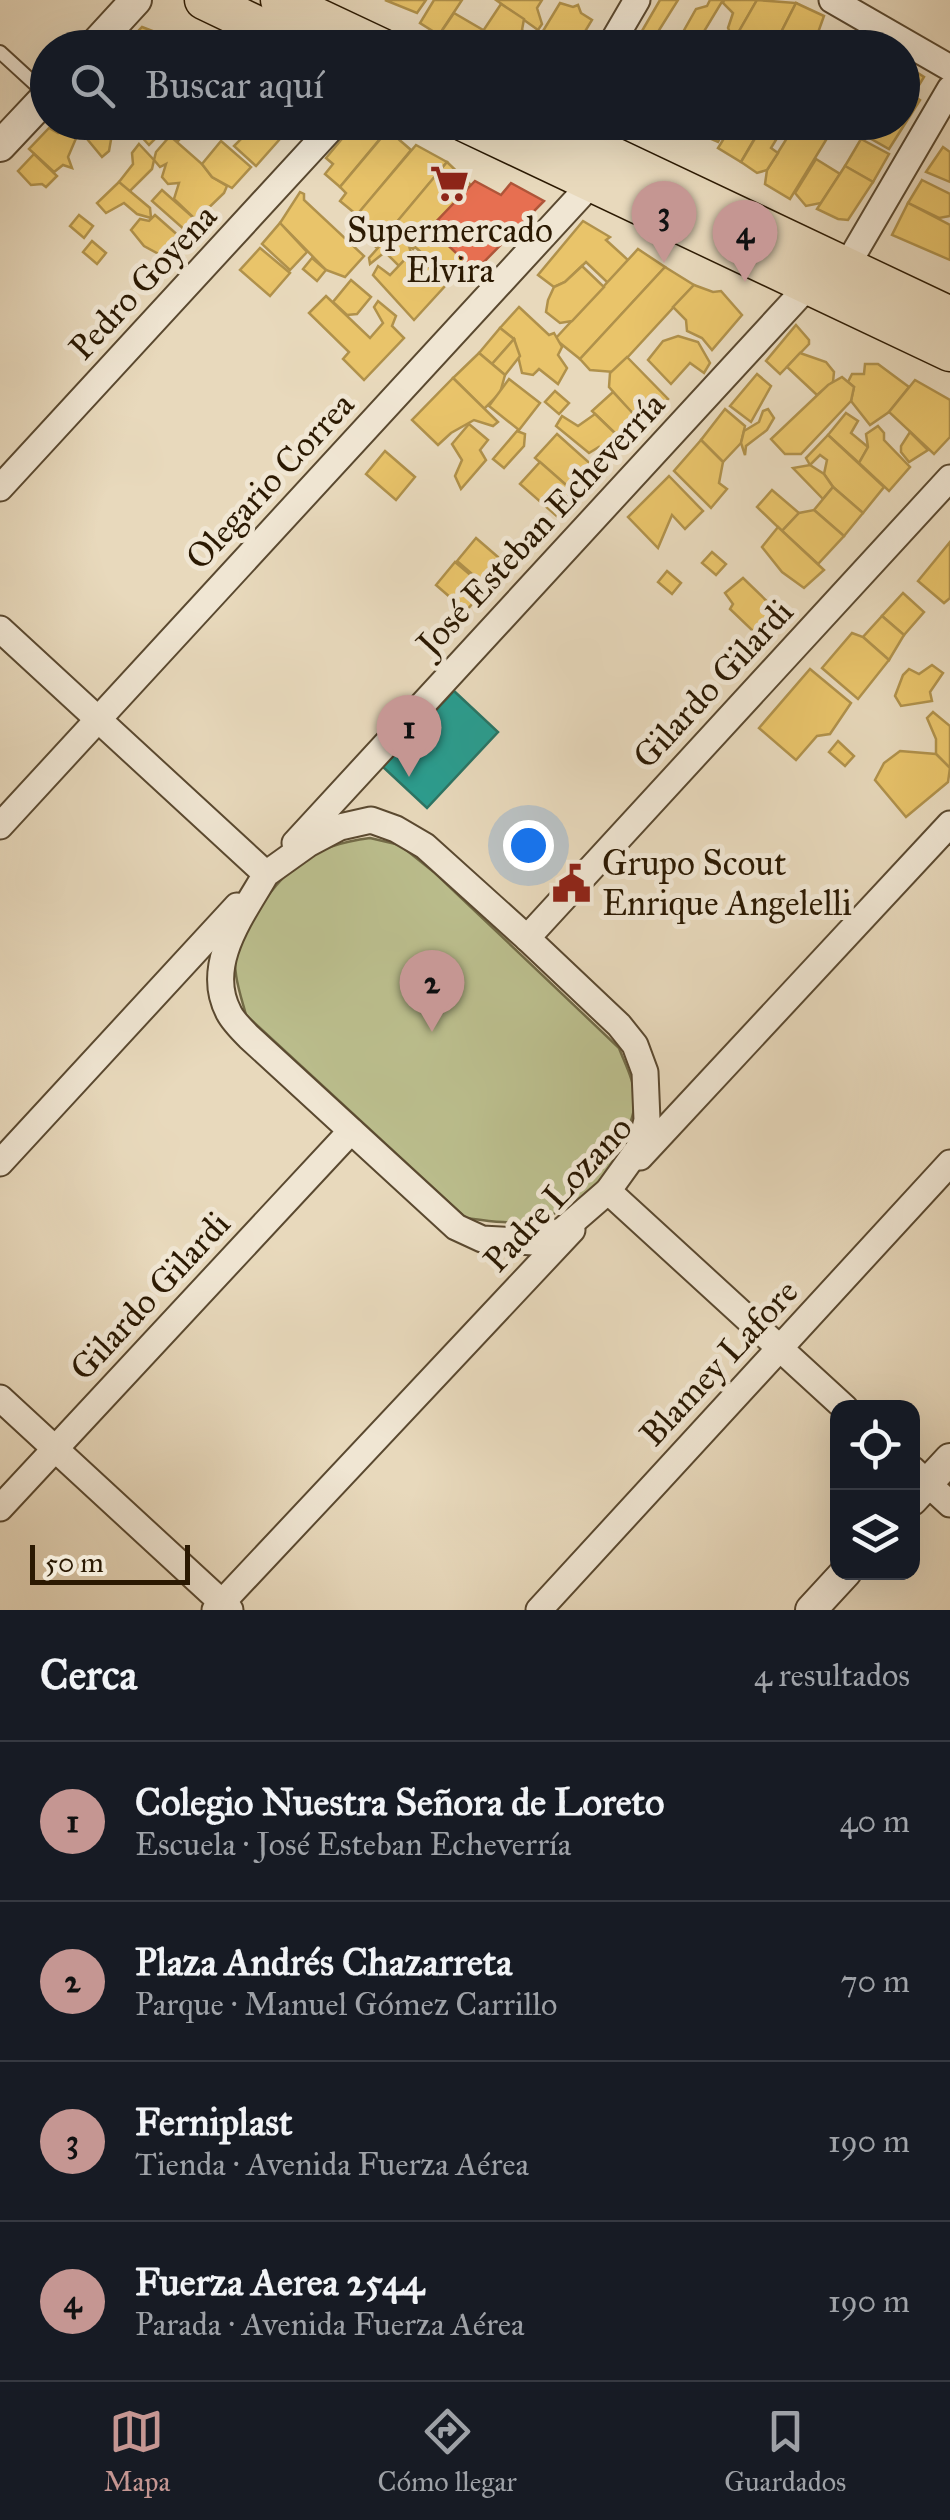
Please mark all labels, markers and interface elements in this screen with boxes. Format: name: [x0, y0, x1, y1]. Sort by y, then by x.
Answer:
search box: [30, 30, 920, 140]
icon: search: [65, 58, 120, 113]
text: Buscar aquí: [145, 62, 324, 108]
supermarket icon: Supermercado Elvira: [429, 162, 471, 204]
pin: 3: [632, 180, 696, 263]
street label: Pedro Goyena: [60, 195, 226, 369]
pin: 4: [712, 200, 778, 282]
place label: Supermercado Elvira: [347, 209, 553, 292]
street label: Olegario Correa: [177, 383, 363, 579]
street label: José Esteban Echeverría: [405, 383, 674, 668]
street label: Gilardo Gilardi: [624, 590, 802, 777]
pin: 1: [376, 694, 442, 777]
your location: [503, 820, 554, 871]
place label: Grupo Scout Enrique Angelelli: [602, 842, 852, 925]
public building icon: Grupo Scout Enrique Angelelli: [551, 862, 593, 904]
pin: 2: [400, 950, 464, 1032]
street label: Padre Lozano: [475, 1107, 641, 1281]
street label: Gilardo Gilardi: [61, 1202, 239, 1389]
street label: Blamey Lafore: [631, 1271, 807, 1455]
map controls: [830, 1400, 920, 1580]
button: locate: [830, 1400, 920, 1490]
button: layers: [830, 1490, 920, 1580]
scale bar: [30, 1540, 190, 1584]
text: 50 m: [45, 1545, 104, 1580]
text: Cerca: [40, 1649, 137, 1701]
text: 4 resultados: [754, 1656, 910, 1695]
text: Colegio Nuestra Señora de Loreto: [135, 1779, 664, 1825]
text: 1: [66, 1802, 79, 1841]
text: 40 m: [840, 1802, 910, 1841]
text: Escuela · José Esteban Echeverría: [135, 1825, 571, 1864]
text: Plaza Andrés Chazarreta: [135, 1939, 512, 1985]
text: 2: [65, 1962, 80, 2001]
text: 70 m: [841, 1962, 910, 2001]
text: Parque · Manuel Gómez Carrillo: [135, 1985, 557, 2024]
text: Ferniplast: [135, 2099, 293, 2145]
text: 3: [66, 2122, 79, 2161]
text: 190 m: [828, 2122, 910, 2161]
text: Tienda · Avenida Fuerza Aérea: [135, 2145, 529, 2184]
text: Fuerza Aerea 2544: [135, 2259, 424, 2305]
text: 4: [64, 2282, 81, 2321]
text: 190 m: [828, 2282, 910, 2321]
text: Parada · Avenida Fuerza Aérea: [135, 2305, 525, 2344]
tab: Mapa: [104, 2404, 170, 2499]
tab: Cómo llegar: [378, 2404, 517, 2499]
tab: Guardados: [724, 2404, 846, 2499]

